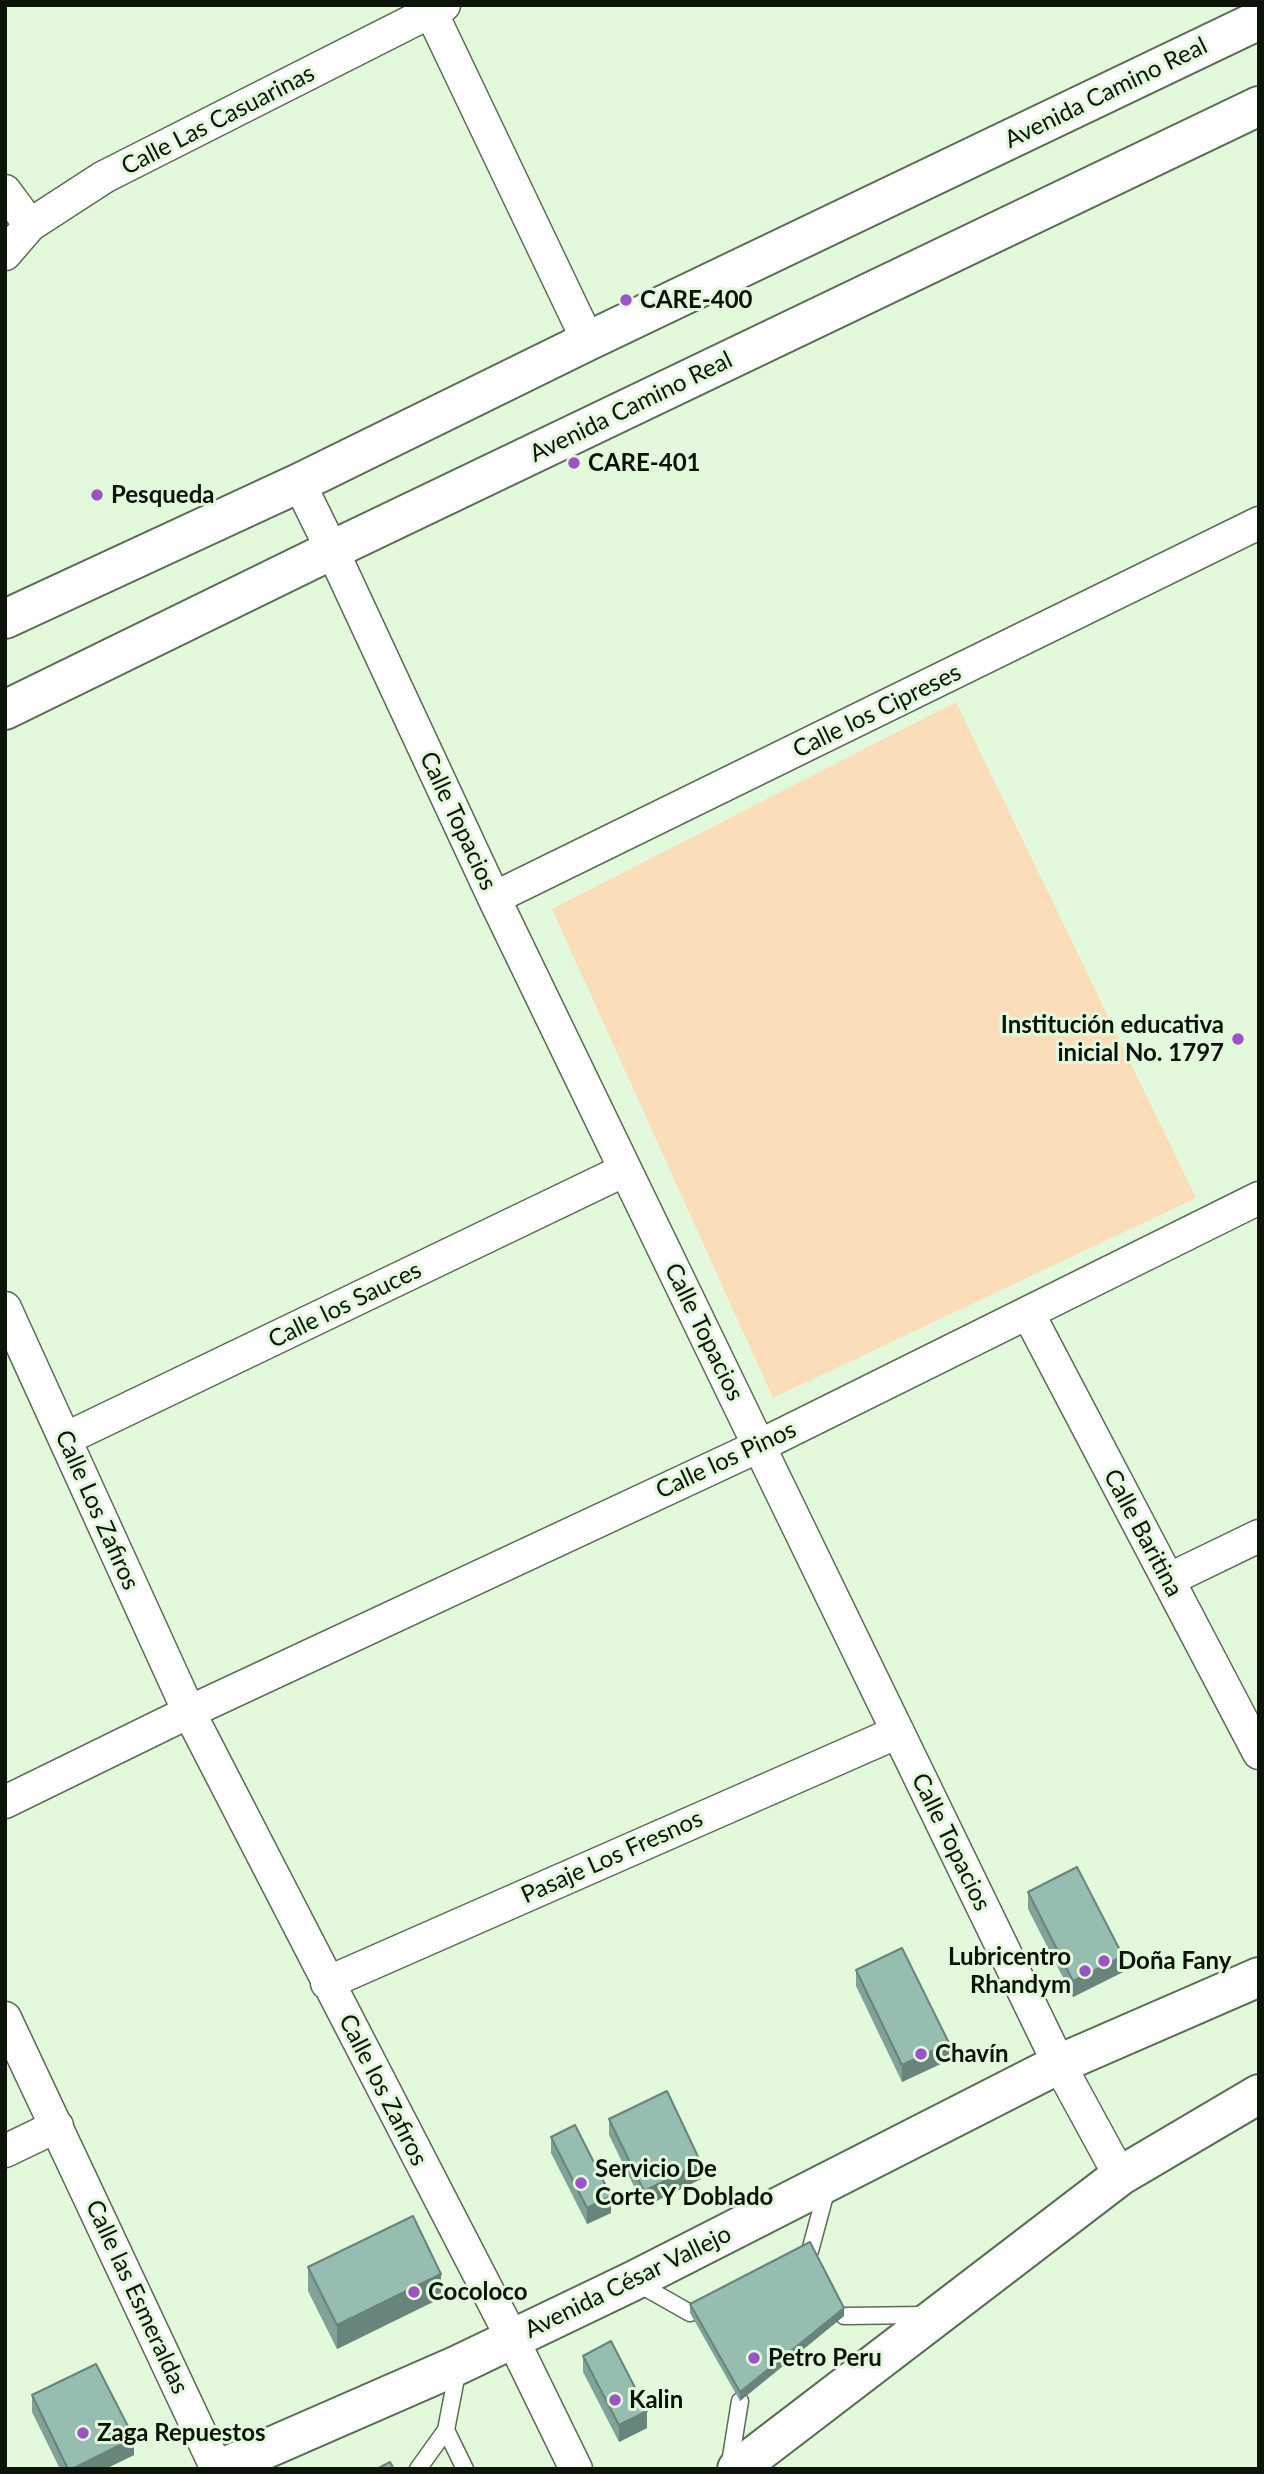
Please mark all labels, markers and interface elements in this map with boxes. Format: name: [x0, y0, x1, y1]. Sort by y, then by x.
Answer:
street label: Avenida Camino Real: [1000, 31, 1212, 155]
street label: Calle Las Casuarinas: [117, 59, 319, 181]
place label: CARE-400: [640, 286, 752, 314]
marker: CARE-400: [618, 292, 634, 308]
street label: Avenida Camino Real: [525, 345, 737, 469]
place label: CARE-401: [588, 449, 700, 477]
marker: CARE-401: [566, 455, 582, 471]
place label: Pesqueda: [111, 481, 214, 509]
marker: Pesqueda: [89, 487, 105, 503]
street label: Calle los Cipreses: [788, 658, 966, 764]
street label: Calle Topacios: [413, 747, 503, 895]
place label: Institución educativa inicial No. 1797: [1001, 1011, 1224, 1067]
marker: Institución educativa inicial No. 1797: [1230, 1031, 1246, 1047]
street label: Calle los Sauces: [264, 1256, 426, 1354]
street label: Calle Topacios: [658, 1258, 750, 1406]
street label: Calle los Pinos: [651, 1415, 801, 1505]
street label: Calle Los Zafiros: [49, 1426, 145, 1594]
street label: Calle Baritina: [1097, 1464, 1189, 1602]
street label: Calle Topacios: [905, 1768, 997, 1916]
street label: Pasaje Los Fresnos: [517, 1804, 707, 1910]
place label: Lubricentro Rhandym: [948, 1943, 1071, 1999]
place label: Doña Fany: [1118, 1947, 1231, 1975]
marker: Doña Fany: [1096, 1953, 1112, 1969]
marker: Lubricentro Rhandym: [1077, 1963, 1093, 1979]
street label: Calle los Zafiros: [332, 2010, 434, 2170]
place label: Chavín: [935, 2040, 1009, 2068]
marker: Chavín: [913, 2046, 929, 2062]
place label: Servicio De Corte Y Doblado: [595, 2155, 773, 2211]
marker: Servicio De Corte Y Doblado: [573, 2175, 589, 2191]
street label: Calle las Esmeraldas: [79, 2195, 195, 2399]
street label: Avenida César Vallejo: [520, 2219, 736, 2345]
place label: Cocoloco: [428, 2278, 527, 2306]
marker: Cocoloco: [406, 2284, 422, 2300]
place label: Petro Peru: [768, 2344, 882, 2372]
marker: Petro Peru: [746, 2350, 762, 2366]
place label: Kalin: [629, 2386, 683, 2414]
marker: Kalin: [607, 2392, 623, 2408]
place label: Zaga Repuestos: [97, 2419, 265, 2447]
marker: Zaga Repuestos: [75, 2425, 91, 2441]

